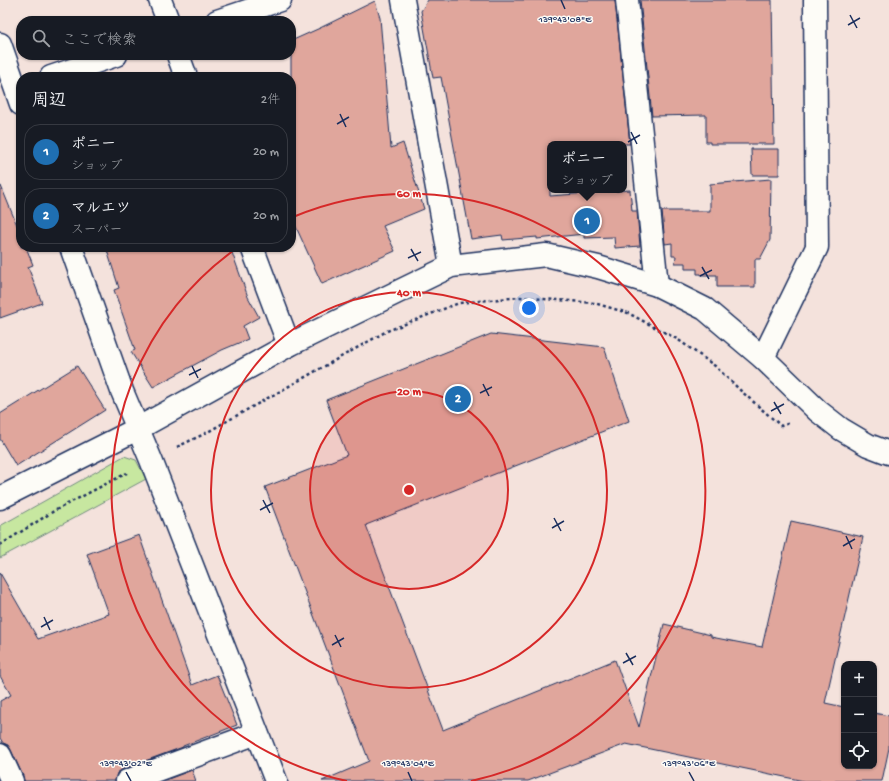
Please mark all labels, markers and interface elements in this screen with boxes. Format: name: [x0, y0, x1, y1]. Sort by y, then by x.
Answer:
text: 139°43'08"E: [538, 14, 592, 26]
search box: [16, 16, 296, 60]
icon: search: [30, 27, 52, 49]
text: ここで検索: [62, 32, 137, 50]
text: 周辺: [32, 92, 66, 112]
text: 2件: [261, 93, 280, 108]
text: ポニー: [71, 136, 116, 154]
popup: [547, 141, 627, 193]
text: 1: [43, 145, 49, 160]
text: 20 m: [253, 145, 279, 160]
text: ポニー: [561, 151, 606, 169]
text: ショップ: [71, 159, 122, 174]
text: ショップ: [561, 174, 613, 189]
text: 60 m: [397, 188, 422, 202]
text: マルエツ: [71, 200, 131, 218]
pin: 1: [574, 206, 600, 236]
text: 2: [43, 209, 49, 224]
text: 20 m: [253, 209, 279, 224]
text: スーパー: [71, 223, 122, 238]
text: 40 m: [396, 287, 421, 301]
your location: [519, 298, 539, 318]
pin: 2: [445, 384, 471, 414]
text: 20 m: [397, 386, 422, 400]
centre of rings: [402, 483, 416, 497]
map controls: [841, 661, 877, 769]
button: +: [841, 661, 877, 697]
button: −: [841, 697, 877, 733]
button: locate: [841, 733, 877, 769]
text: 139°43'02"E: [99, 758, 153, 770]
text: 139°43'04"E: [381, 758, 435, 770]
text: 139°43'06"E: [662, 758, 716, 770]

